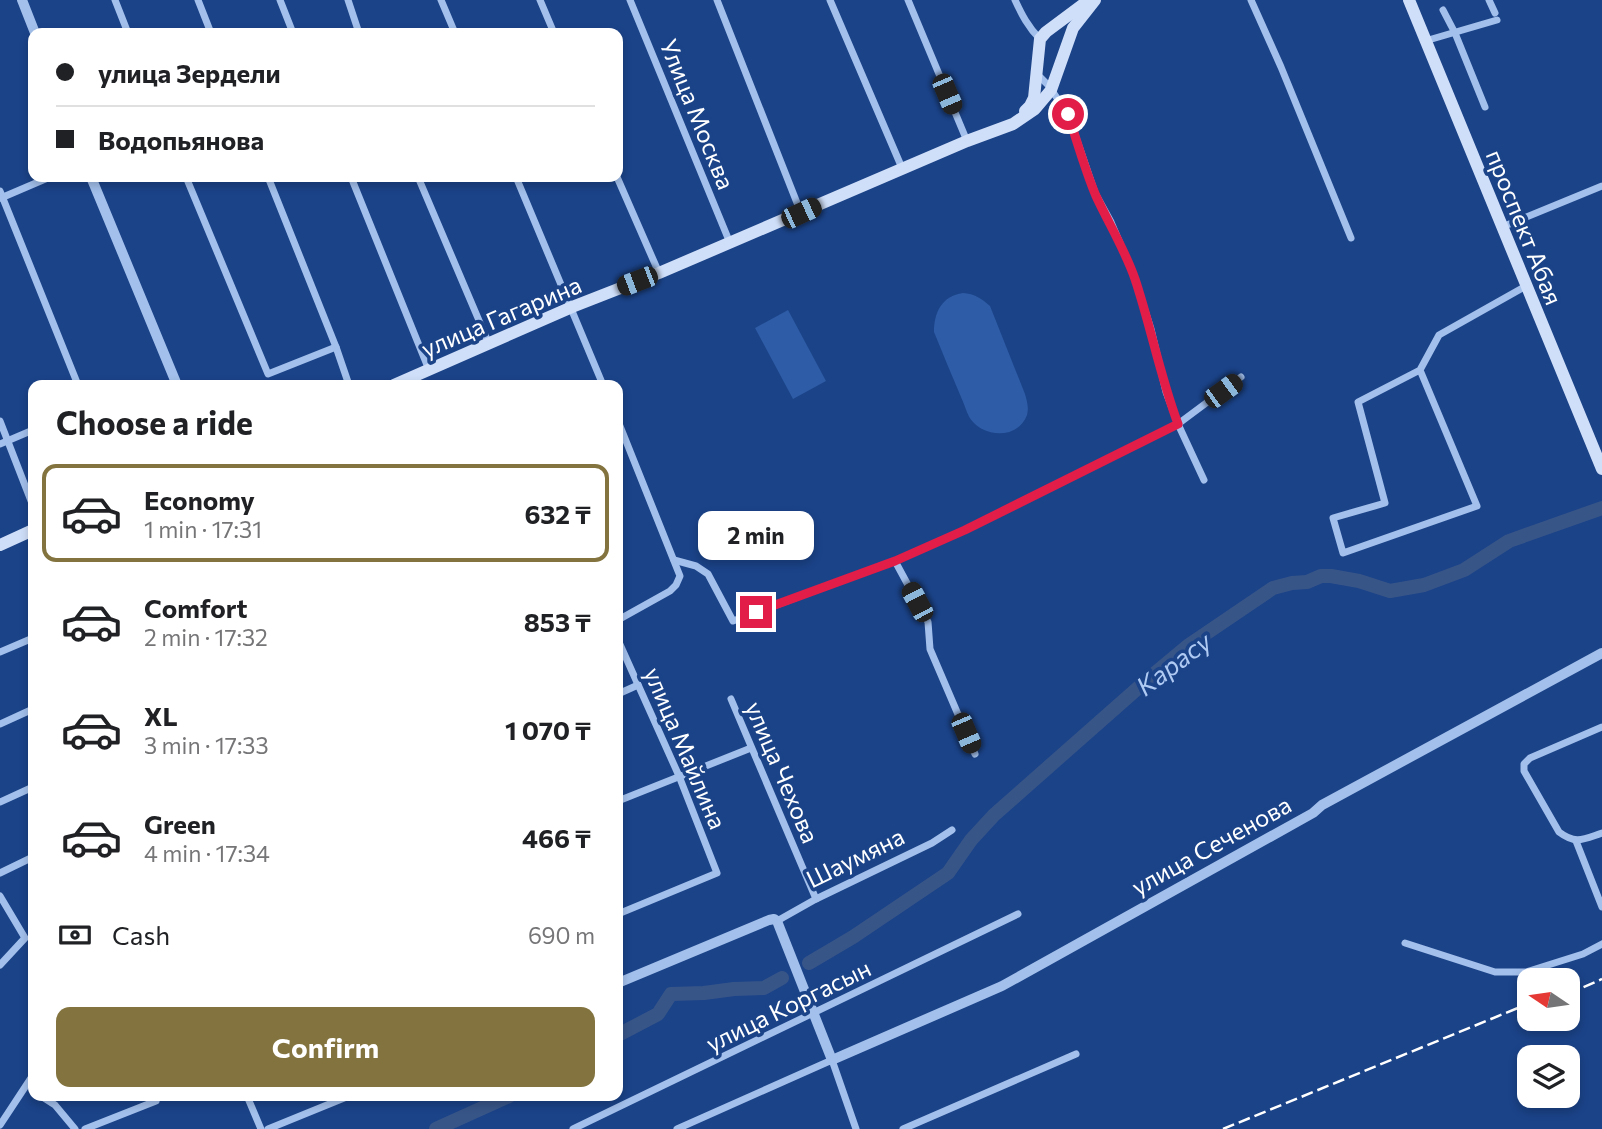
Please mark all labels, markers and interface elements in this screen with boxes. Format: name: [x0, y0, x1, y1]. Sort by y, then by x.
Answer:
street label: Улица Москва: [655, 35, 741, 193]
text: улица Зердели: [98, 57, 281, 88]
car: [930, 71, 965, 117]
route start: [1052, 98, 1084, 130]
text: Водопьянова: [98, 124, 264, 155]
street label: проспект Абая: [1481, 145, 1569, 309]
car: [778, 195, 825, 231]
car: [614, 264, 661, 298]
street label: улица Гагарина: [417, 269, 585, 363]
car: [1200, 370, 1247, 412]
text: Choose a ride: [56, 402, 253, 442]
icon: car: [60, 482, 123, 545]
text: Economy: [144, 484, 255, 515]
text: 632 ₸: [524, 498, 591, 529]
callout: 2 min: [698, 510, 814, 560]
text: 1 min · 17:31: [144, 515, 262, 543]
text: 2 min: [727, 521, 785, 549]
car: [898, 579, 937, 625]
icon: car: [60, 590, 123, 653]
text: Comfort: [144, 592, 247, 623]
route end: [740, 596, 772, 628]
text: 853 ₸: [524, 606, 591, 637]
text: 2 min · 17:32: [144, 623, 268, 651]
water label: Карасу: [1129, 624, 1218, 701]
street label: улица Майлина: [639, 663, 733, 833]
street label: улица Чехова: [740, 697, 826, 847]
icon: car: [60, 698, 123, 761]
text: XL: [144, 700, 178, 731]
car: [949, 710, 984, 756]
text: 1 070 ₸: [505, 714, 591, 745]
text: 3 min · 17:33: [144, 731, 269, 759]
street label: улица Сеченова: [1126, 789, 1296, 901]
icon: car: [60, 806, 123, 869]
text: Green: [144, 808, 216, 839]
street label: Шаумяна: [801, 821, 909, 893]
text: 466 ₸: [522, 822, 591, 853]
text: 4 min · 17:34: [144, 839, 270, 867]
icon: cash: [56, 916, 94, 954]
text: Cash: [112, 919, 170, 950]
text: 690 m: [528, 921, 595, 949]
street label: улица Коргасын: [701, 953, 875, 1057]
north arrow: [1517, 968, 1580, 1031]
map controls: [1517, 968, 1580, 1108]
button: Confirm: [56, 1007, 595, 1087]
button: layers: [1517, 1045, 1580, 1108]

